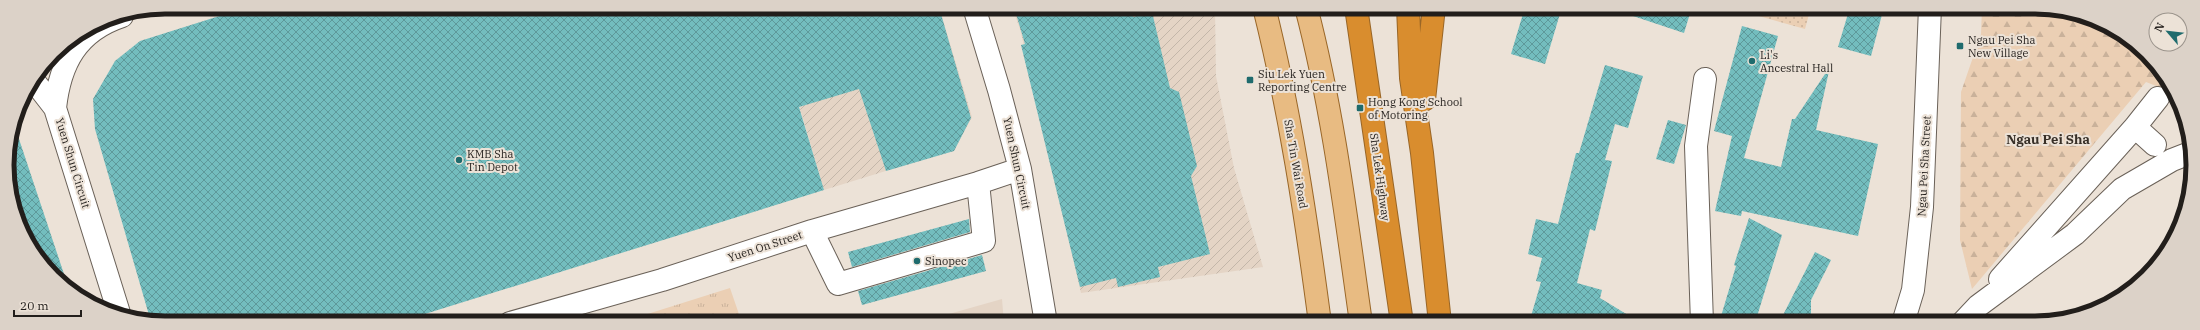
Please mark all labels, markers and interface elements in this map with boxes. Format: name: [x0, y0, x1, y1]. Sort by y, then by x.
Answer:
north arrow: [2148, 12, 2188, 52]
text: N: [2151, 20, 2168, 34]
place label: Ngau Pei Sha New Village: [1968, 33, 2036, 60]
marker: Ngau Pei Sha New Village: [1955, 41, 1965, 51]
place label: Li's Ancestral Hall: [1760, 48, 1833, 75]
marker: Li's Ancestral Hall: [1747, 56, 1757, 66]
place label: Siu Lek Yuen Reporting Centre: [1258, 67, 1347, 94]
marker: Siu Lek Yuen Reporting Centre: [1245, 75, 1255, 85]
place label: Hong Kong School of Motoring: [1368, 95, 1463, 122]
marker: Hong Kong School of Motoring: [1355, 103, 1365, 113]
street label: Ngau Pei Sha Street: [1914, 115, 1934, 217]
street label: Yuen Shun Circuit: [53, 116, 93, 210]
street label: Yuen Shun Circuit: [1000, 116, 1034, 210]
street label: Sha Tin Wai Road: [1281, 118, 1311, 210]
district label: Ngau Pei Sha: [2006, 131, 2090, 148]
street label: Sha Lek Highway: [1367, 132, 1393, 222]
place label: KMB Sha Tin Depot: [467, 147, 518, 174]
marker: KMB Sha Tin Depot: [454, 155, 464, 165]
street label: Yuen On Street: [726, 227, 804, 265]
place label: Sinopec: [925, 254, 967, 268]
marker: Sinopec: [912, 256, 922, 266]
scale bar: [14, 292, 81, 318]
text: 20 m: [20, 298, 49, 313]

